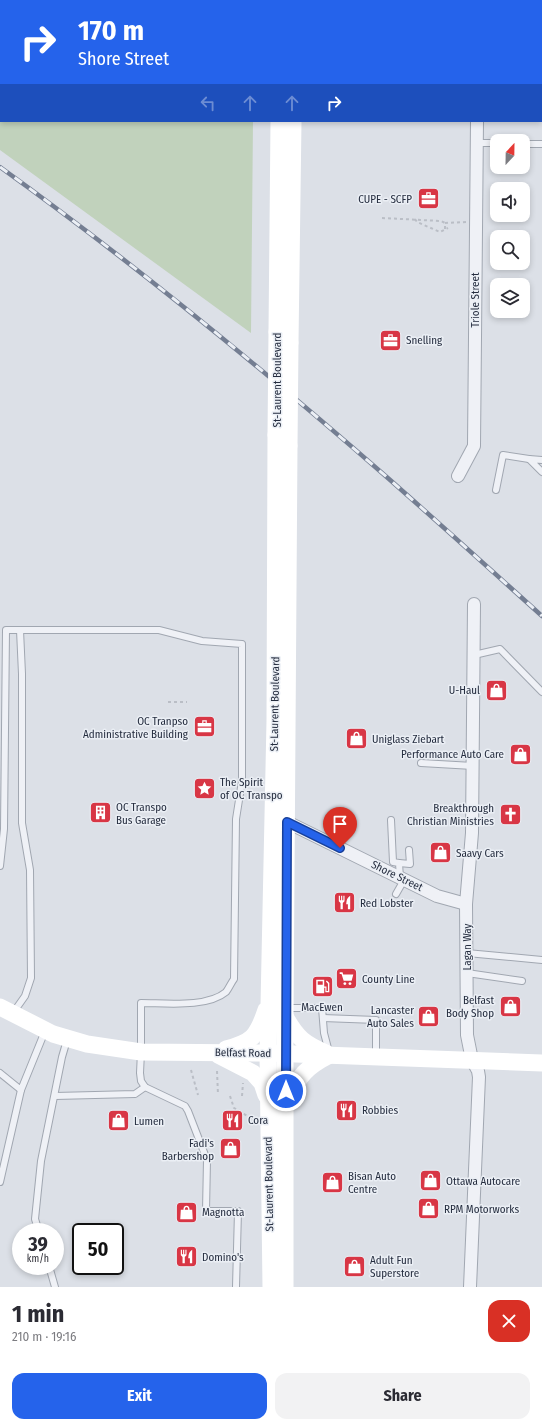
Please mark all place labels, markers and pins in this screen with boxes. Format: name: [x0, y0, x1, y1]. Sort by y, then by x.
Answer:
office icon: CUPE - SCFP: [415, 186, 441, 212]
place label: CUPE - SCFP: [358, 193, 412, 206]
office icon: Snelling: [378, 327, 404, 353]
place label: Snelling: [406, 334, 443, 347]
shop icon: U-Haul: [483, 677, 509, 703]
place label: U-Haul: [449, 684, 480, 697]
office icon: OC Tranpso Administrative Building: [191, 714, 217, 740]
place label: OC Tranpso Administrative Building: [83, 715, 189, 741]
shop icon: Uniglass Ziebart: [344, 726, 370, 752]
place label: Uniglass Ziebart: [372, 733, 445, 746]
shop icon: Performance Auto Care: [507, 741, 533, 767]
place label: Performance Auto Care: [401, 748, 504, 761]
place icon: The Spirit of OC Transpo: [192, 775, 218, 801]
place label: The Spirit of OC Transpo: [220, 776, 283, 802]
building icon: OC Transpo Bus Garage: [88, 800, 114, 826]
place label: OC Transpo Bus Garage: [116, 801, 167, 827]
church icon: Breakthrough Christian Ministries: [497, 801, 523, 827]
place label: Breakthrough Christian Ministries: [407, 802, 494, 828]
pin: [323, 807, 357, 848]
shop icon: Saavy Cars: [427, 840, 453, 866]
place label: Saavy Cars: [456, 847, 504, 860]
restaurant icon: Red Lobster: [331, 890, 357, 916]
place label: Red Lobster: [360, 897, 414, 910]
supermarket icon: County Line: [334, 966, 360, 992]
place label: County Line: [362, 973, 415, 986]
fuel station icon: MacEwen: [309, 974, 335, 1000]
shop icon: Belfast Body Shop: [497, 993, 523, 1019]
place label: Belfast Body Shop: [446, 994, 494, 1020]
place label: MacEwen: [301, 1001, 343, 1014]
shop icon: Lancaster Auto Sales: [416, 1003, 442, 1029]
place label: Lancaster Auto Sales: [367, 1004, 414, 1030]
restaurant icon: Robbies: [333, 1097, 359, 1123]
place label: Robbies: [362, 1104, 399, 1117]
restaurant icon: Cora: [219, 1107, 245, 1133]
shop icon: Lumen: [106, 1108, 132, 1134]
place label: Cora: [248, 1114, 268, 1127]
place label: Lumen: [134, 1115, 164, 1128]
shop icon: Fadi's Barbershop: [217, 1136, 243, 1162]
place label: Fadi's Barbershop: [162, 1137, 214, 1163]
shop icon: Ottawa Autocare: [418, 1168, 444, 1194]
shop icon: Bisan Auto Centre: [319, 1169, 345, 1195]
place label: Bisan Auto Centre: [348, 1170, 396, 1196]
place label: Ottawa Autocare: [446, 1175, 520, 1188]
shop icon: RPM Motorworks: [415, 1196, 441, 1222]
shop icon: Magnotta: [174, 1199, 200, 1225]
place label: RPM Motorworks: [444, 1203, 519, 1216]
place label: Magnotta: [202, 1206, 244, 1219]
restaurant icon: Domino's: [174, 1244, 200, 1270]
place label: Domino's: [202, 1251, 244, 1264]
shop icon: Adult Fun Superstore: [341, 1253, 367, 1279]
place label: Adult Fun Superstore: [370, 1254, 419, 1280]

